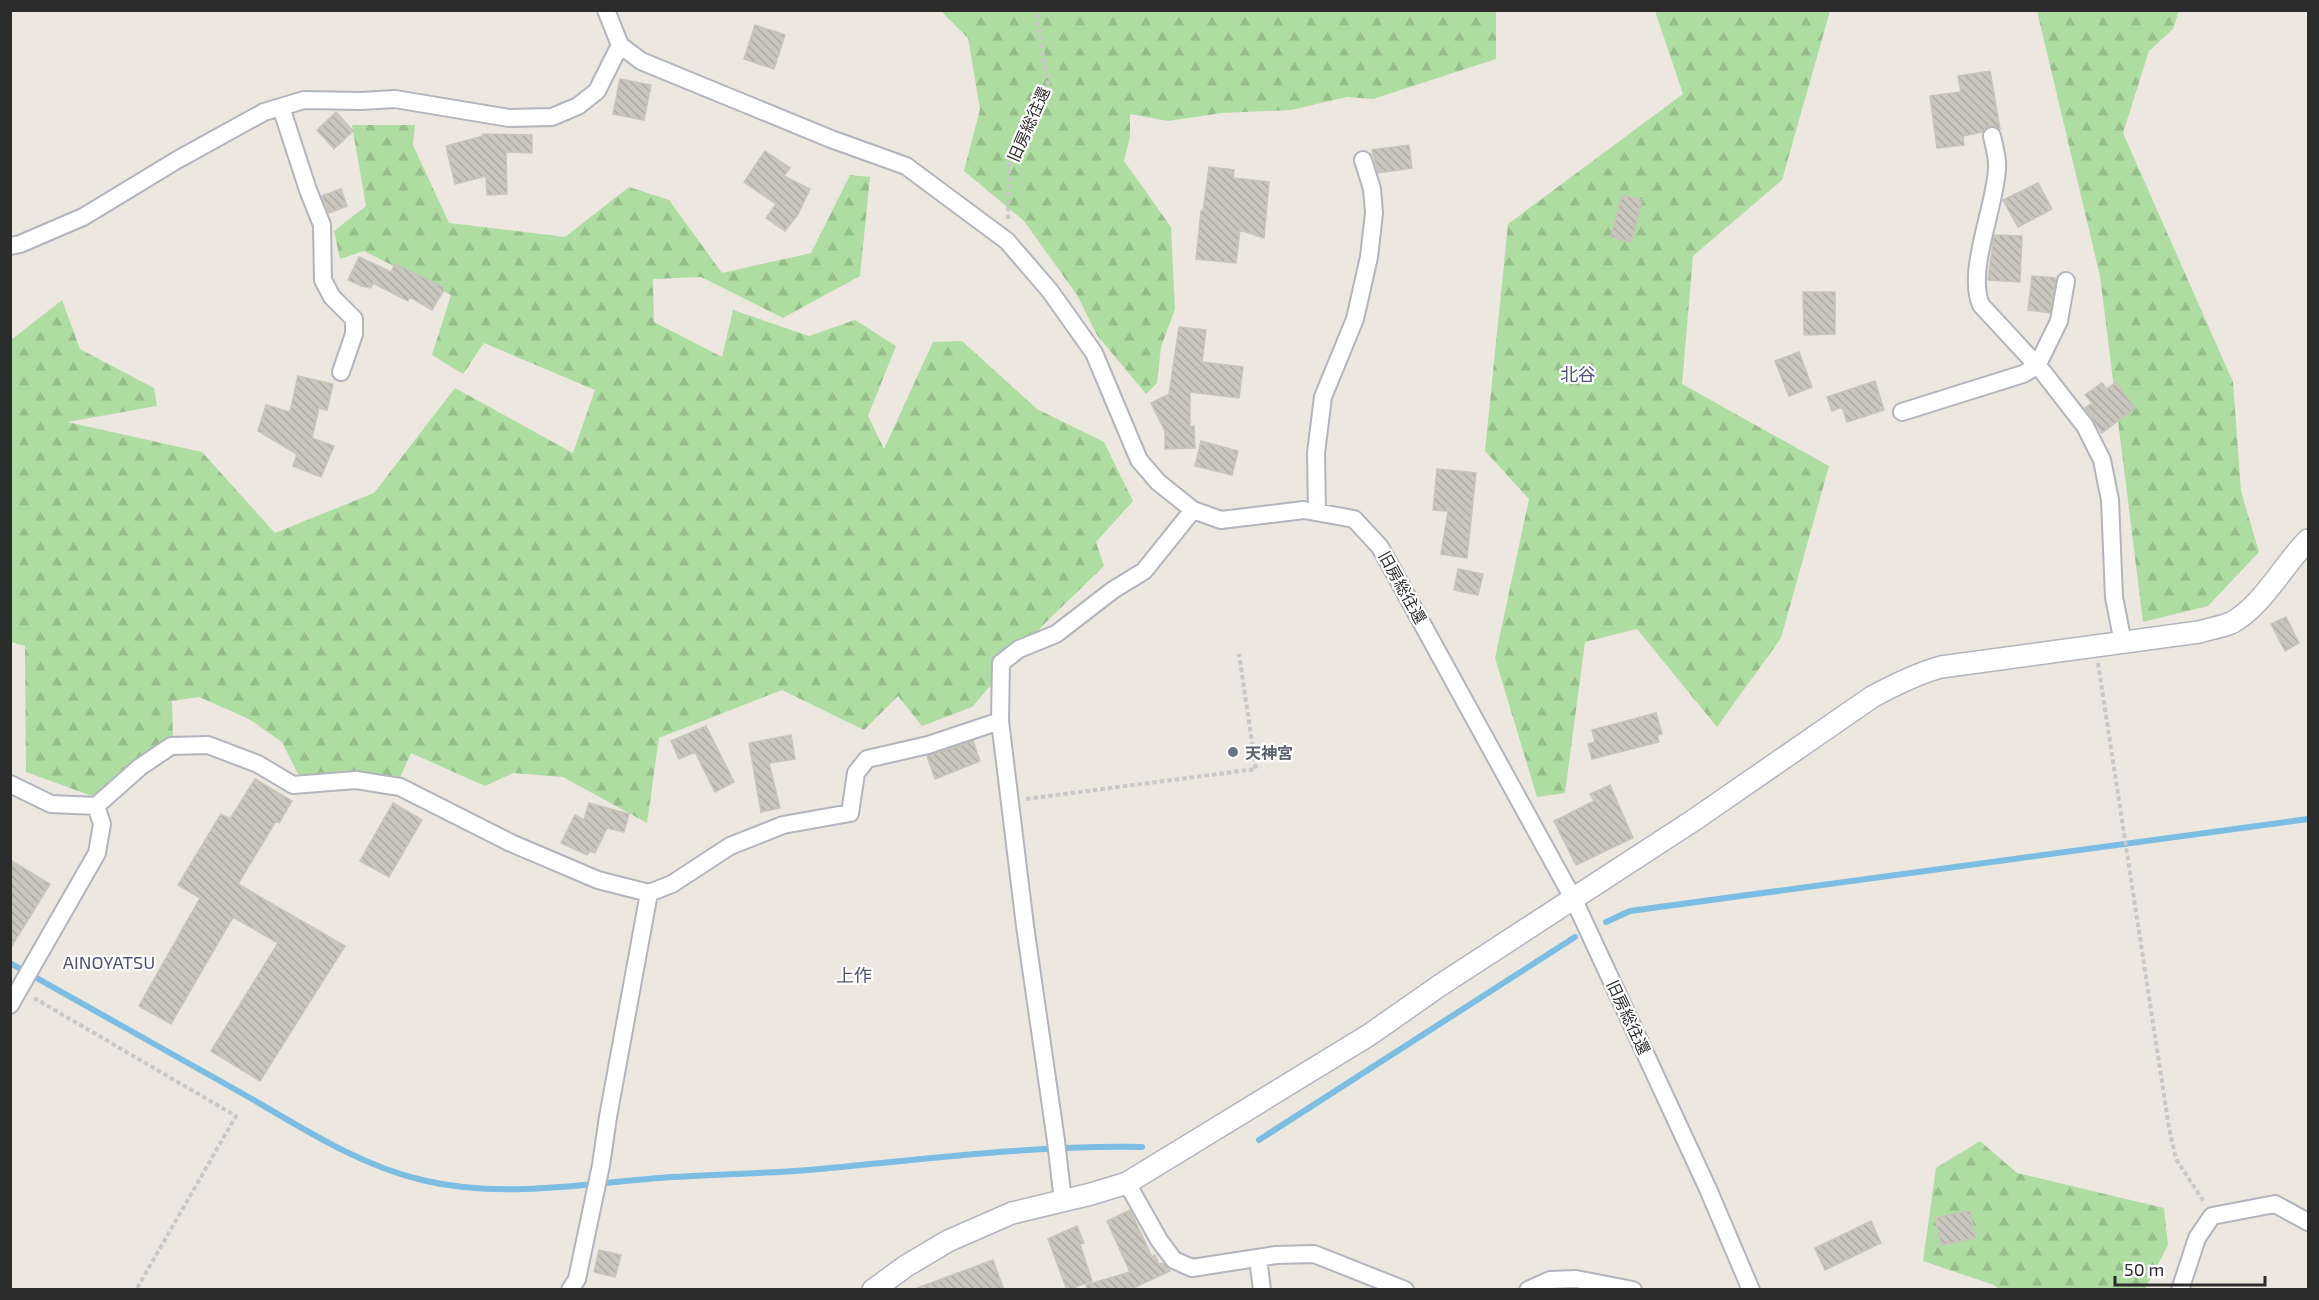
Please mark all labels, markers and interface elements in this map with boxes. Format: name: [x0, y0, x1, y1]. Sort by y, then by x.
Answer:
street label: 旧房総往還: [1003, 84, 1053, 164]
district label: 北谷: [1560, 363, 1596, 385]
street label: 旧房総往還: [1375, 547, 1431, 627]
place label: 天神宮: [1245, 743, 1293, 762]
marker: 天神宮: [1226, 745, 1240, 759]
district label: AINOYATSU: [63, 951, 155, 973]
district label: 上作: [836, 964, 872, 986]
street label: 旧房総往還: [1603, 977, 1655, 1057]
scale bar: [2115, 1249, 2265, 1287]
text: 50 m: [2124, 1258, 2164, 1280]

